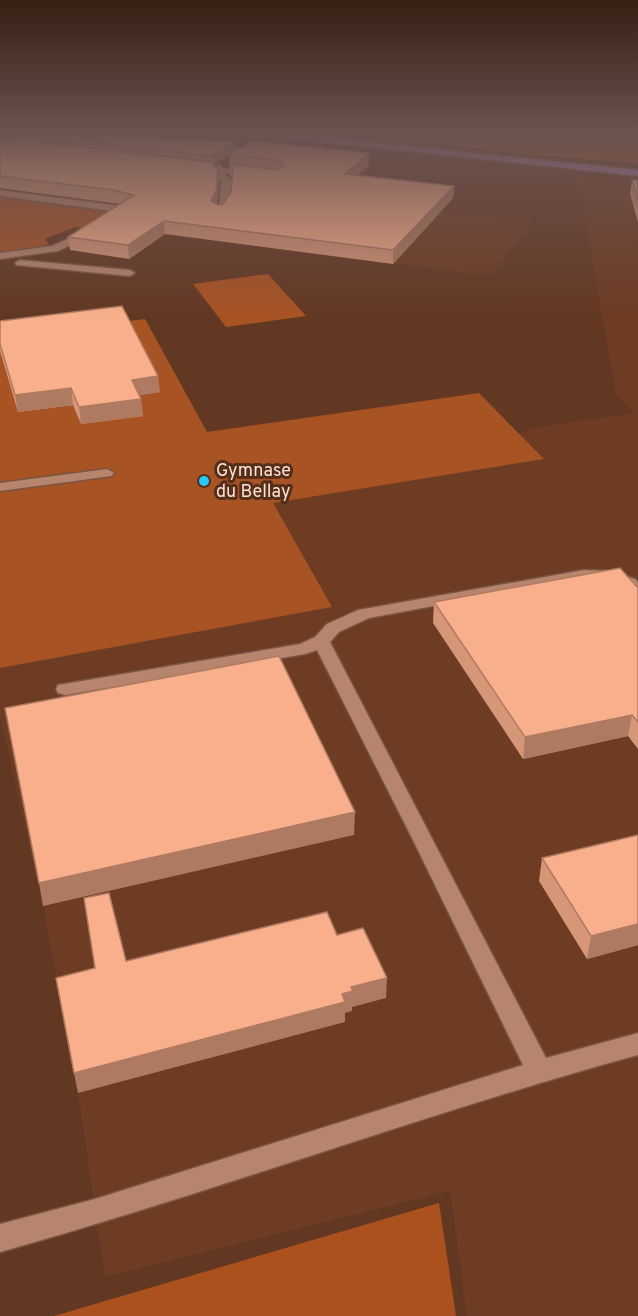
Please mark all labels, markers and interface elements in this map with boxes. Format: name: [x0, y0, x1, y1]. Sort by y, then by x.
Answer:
place label: Gymnase du Bellay: [216, 460, 291, 504]
marker: Gymnase du Bellay: [197, 474, 211, 488]

